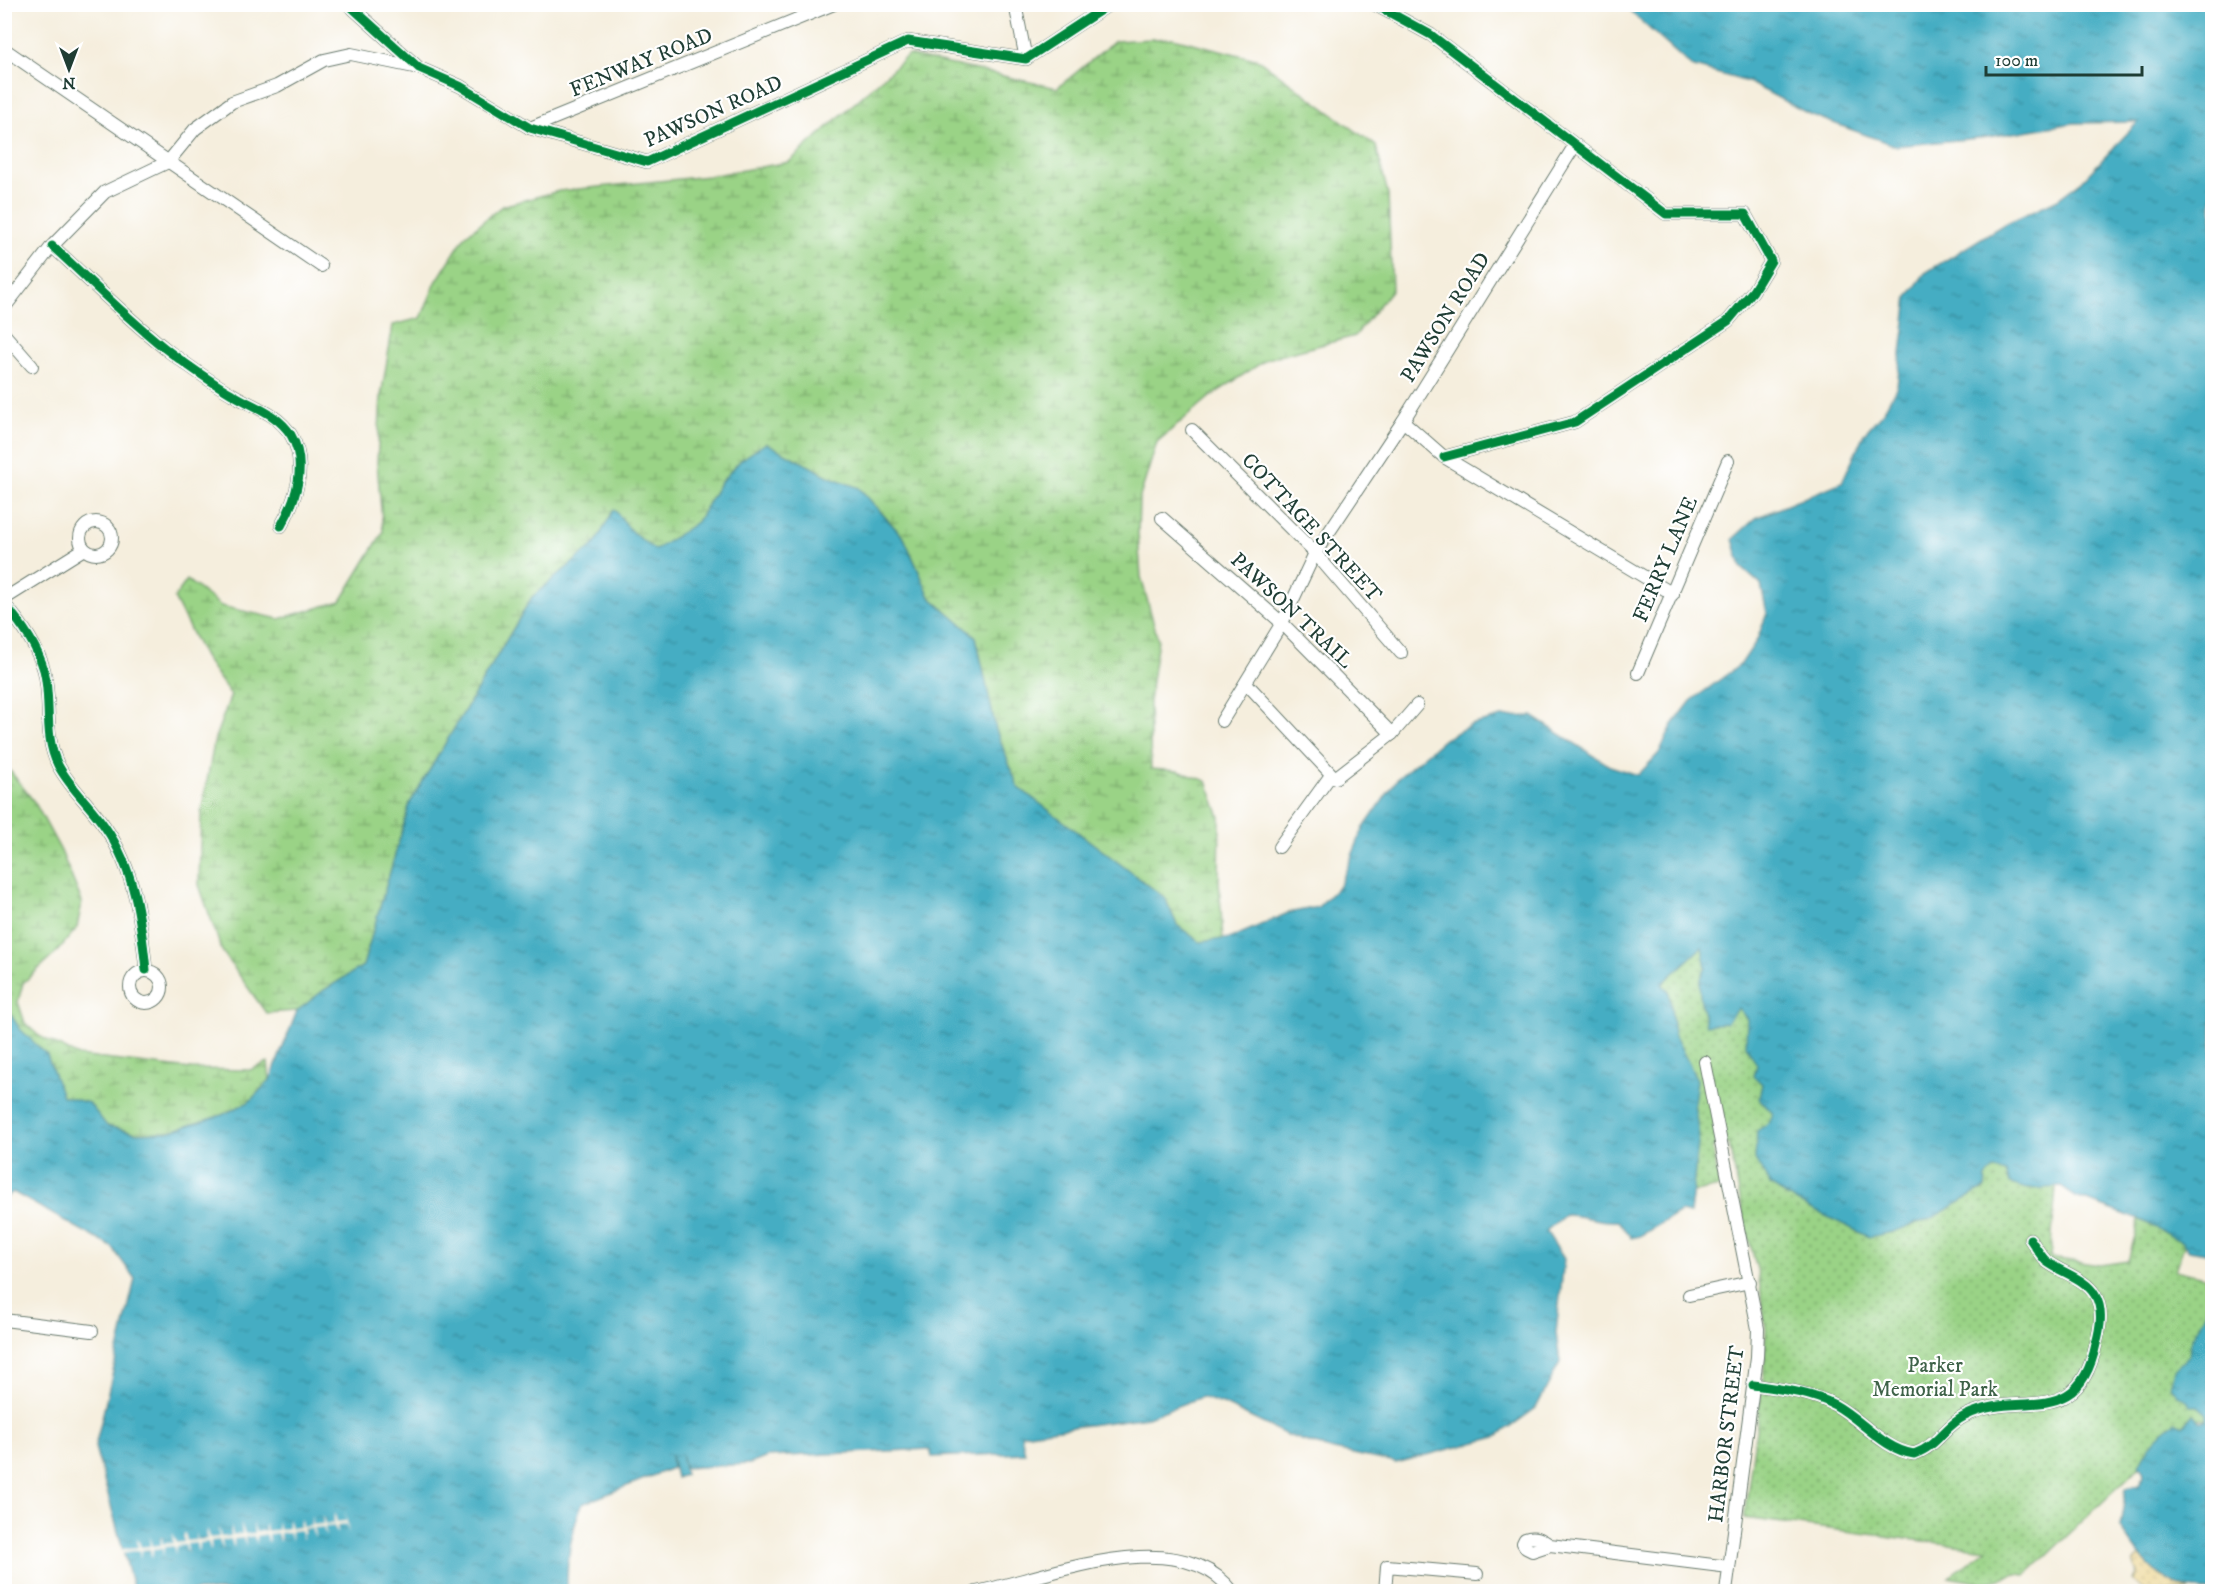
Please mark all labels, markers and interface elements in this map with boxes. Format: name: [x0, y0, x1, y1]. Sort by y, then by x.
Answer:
street label: FENWAY ROAD: [566, 22, 717, 103]
north arrow: [39, 39, 99, 99]
scale bar: [1986, 39, 2142, 77]
text: 100 m: [1995, 50, 2038, 72]
street label: PAWSON ROAD: [640, 70, 787, 154]
text: N: [62, 73, 76, 93]
street label: PAWSON ROAD: [1395, 248, 1496, 387]
street label: COTTAGE STREET: [1236, 448, 1387, 608]
street label: FERRY LANE: [1628, 492, 1704, 626]
street label: PAWSON TRAIL: [1225, 547, 1358, 674]
street label: HARBOR STREET: [1703, 1344, 1751, 1524]
park label: Parker Memorial Park: [1872, 1353, 1998, 1403]

